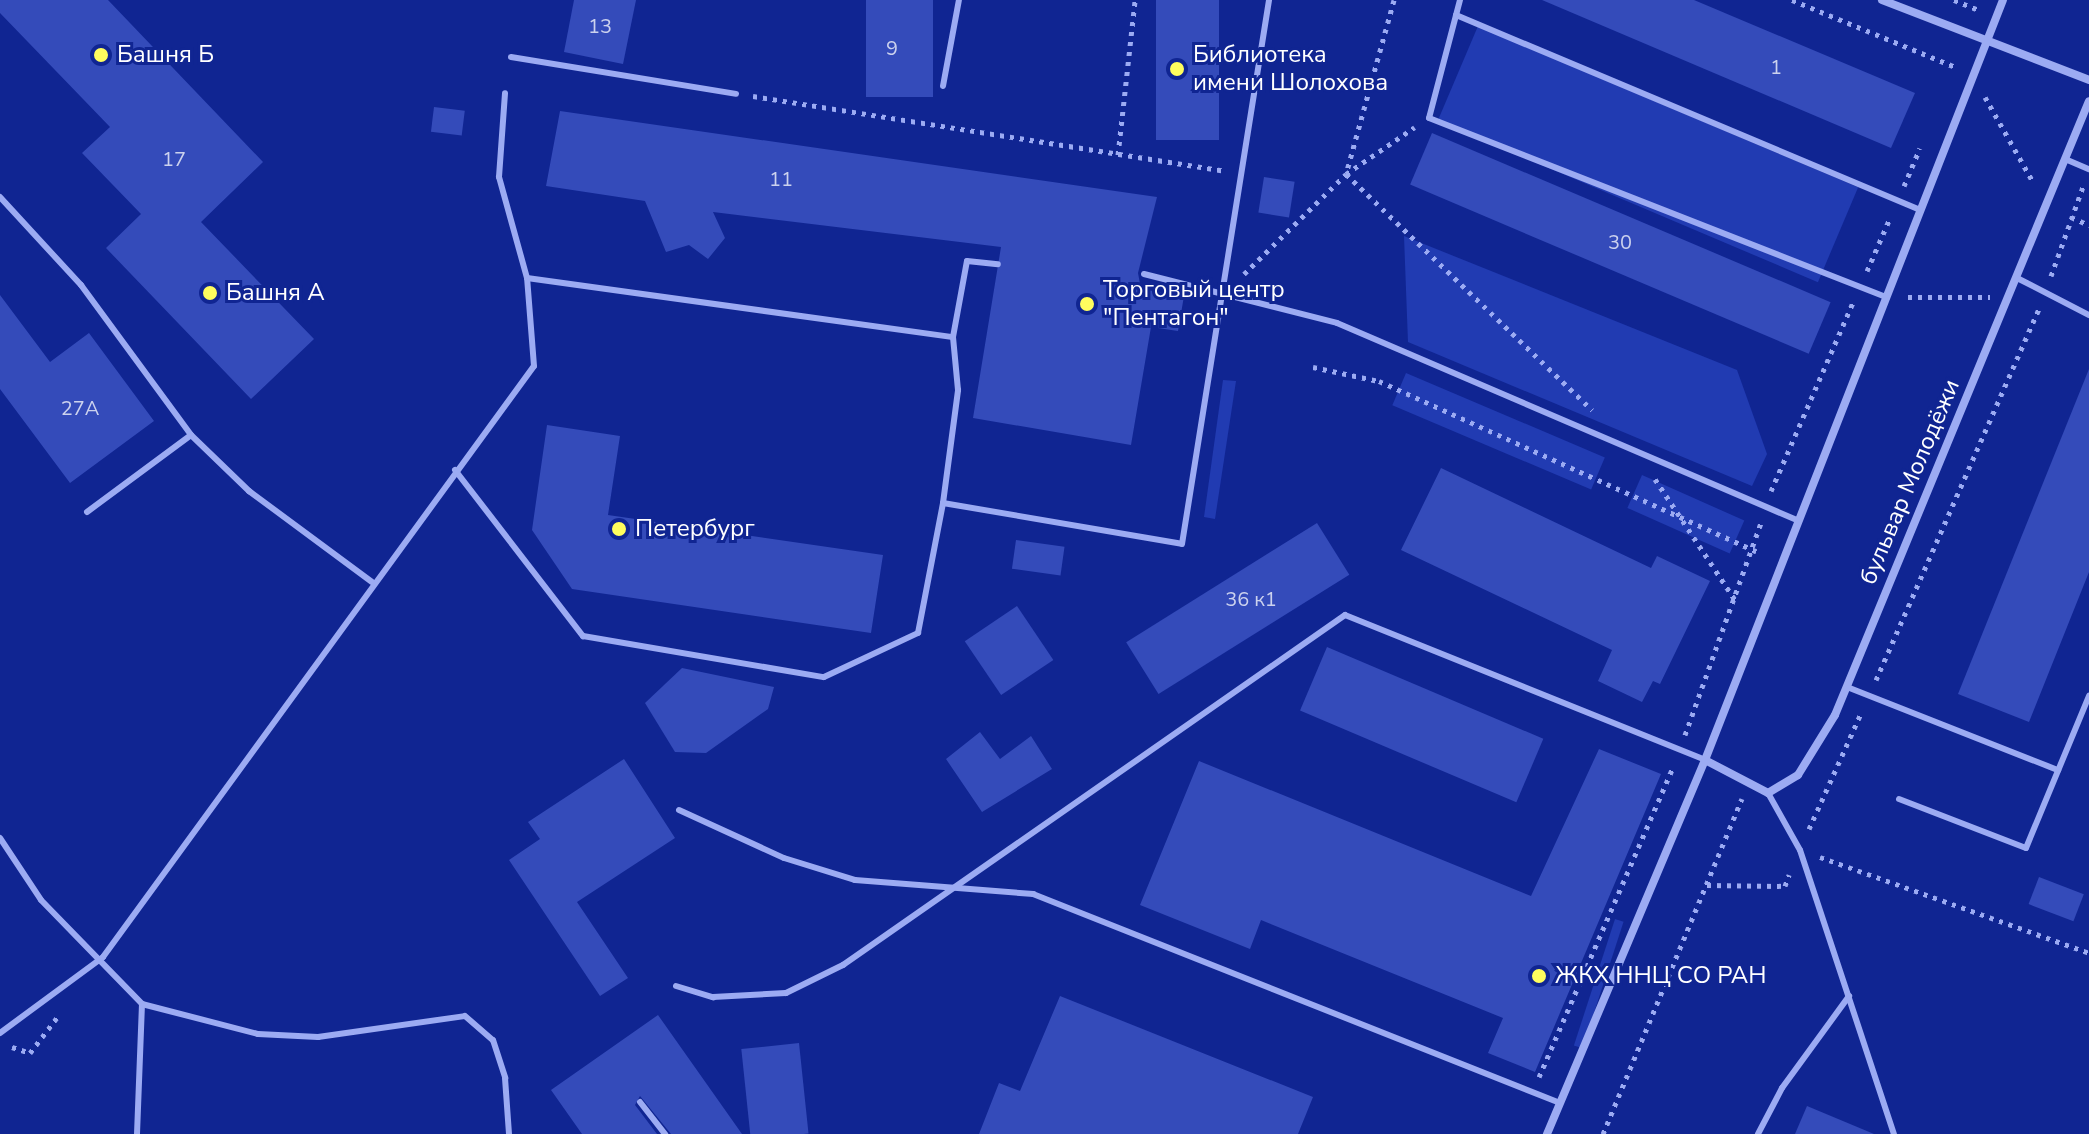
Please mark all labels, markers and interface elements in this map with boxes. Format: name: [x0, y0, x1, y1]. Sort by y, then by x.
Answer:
house number: 13: [588, 14, 612, 38]
house number: 9: [886, 36, 898, 60]
place label: Башня Б: [117, 41, 214, 69]
place label: Библиотека имени Шолохова: [1193, 41, 1388, 97]
marker: Башня Б: [92, 46, 110, 64]
house number: 1: [1770, 55, 1782, 79]
marker: Библиотека имени Шолохова: [1168, 60, 1186, 78]
house number: 17: [162, 147, 186, 171]
house number: 11: [769, 167, 793, 191]
house number: 30: [1608, 230, 1632, 254]
place label: Торговый центр "Пентагон": [1103, 276, 1285, 332]
place label: Башня А: [226, 279, 325, 307]
marker: Башня А: [201, 284, 219, 302]
marker: Торговый центр "Пентагон": [1078, 295, 1096, 313]
street label: бульвар Молодёжи: [1854, 375, 1966, 589]
house number: 27А: [61, 396, 99, 420]
place label: Петербург: [635, 515, 755, 543]
marker: Петербург: [610, 520, 628, 538]
house number: 36 к1: [1225, 587, 1277, 611]
place label: ЖКХ ННЦ СО РАН: [1555, 962, 1766, 990]
marker: ЖКХ ННЦ СО РАН: [1530, 967, 1548, 985]

